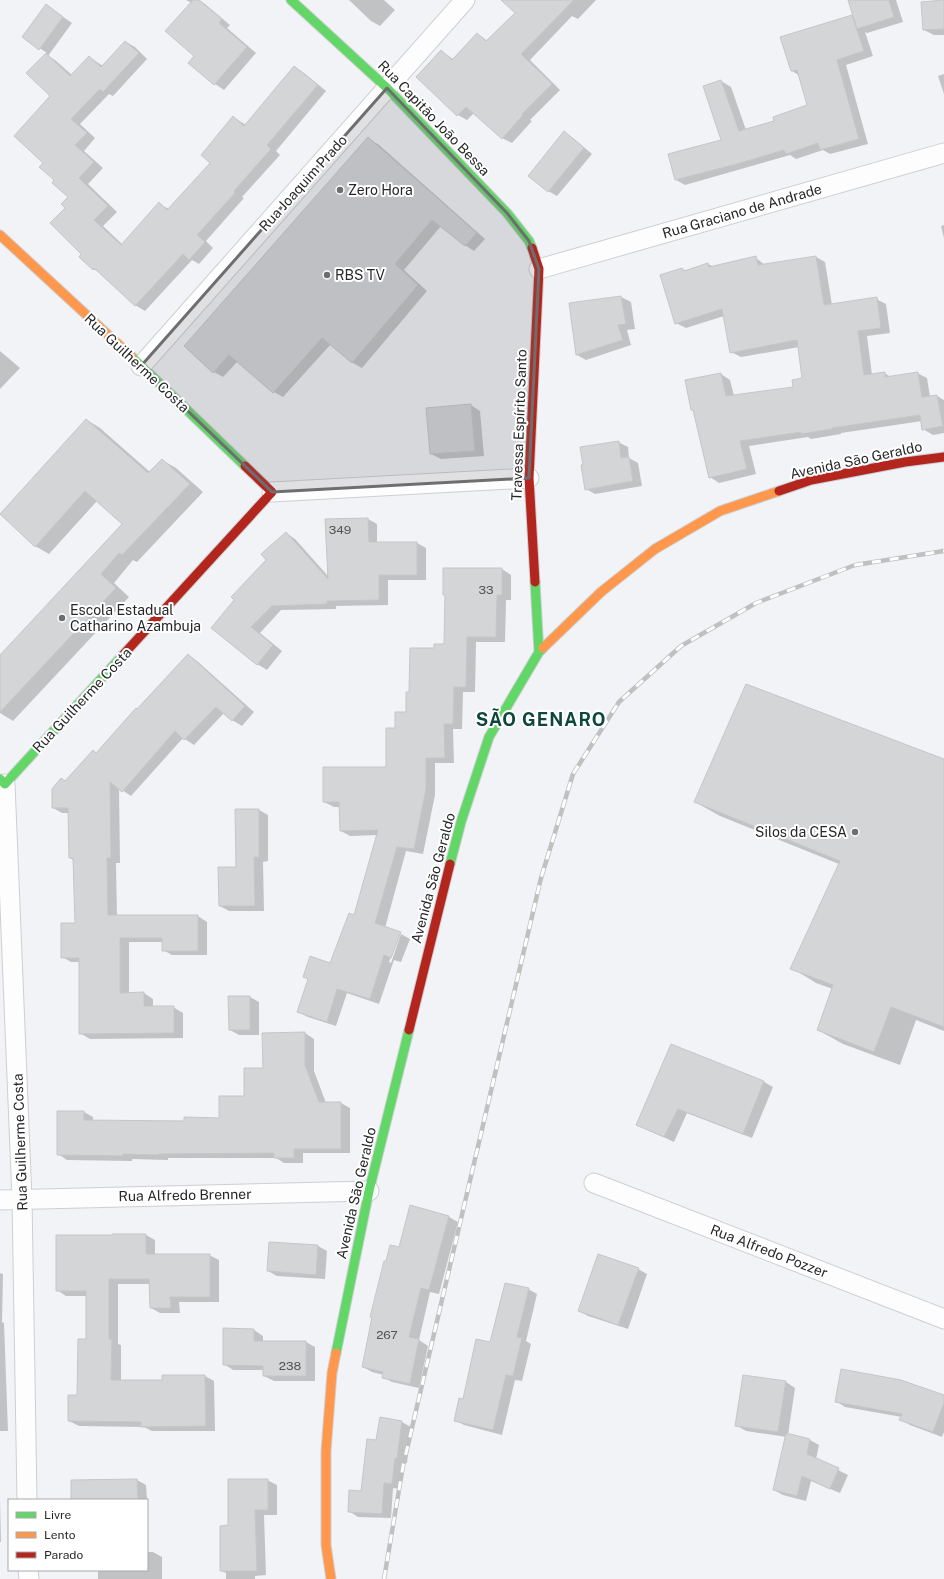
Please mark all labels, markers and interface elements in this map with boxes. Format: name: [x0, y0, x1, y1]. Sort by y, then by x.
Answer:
street label: Rua Capitão João Bessa: [375, 57, 493, 179]
street label: Rua Joaquim Prado: [256, 132, 350, 234]
street label: Rua Graciano de Andrade: [660, 181, 824, 241]
place label: Zero Hora: [348, 182, 413, 198]
marker: Zero Hora: [335, 185, 345, 195]
place label: RBS TV: [335, 267, 386, 283]
marker: RBS TV: [322, 270, 332, 280]
street label: Rua Guilherme Costa: [81, 310, 193, 416]
street label: Travessa Espírito Santo: [508, 349, 530, 501]
street label: Avenida São Geraldo: [789, 438, 924, 482]
house number: 349: [329, 523, 351, 537]
house number: 33: [478, 583, 494, 597]
place label: Escola Estadual Catharino Azambuja: [70, 602, 201, 634]
marker: Escola Estadual Catharino Azambuja: [57, 613, 67, 623]
street label: Rua Guilherme Costa: [29, 644, 135, 756]
district label: SÃO GENARO: [476, 708, 606, 730]
street label: Avenida São Geraldo: [408, 811, 458, 945]
place label: Silos da CESA: [755, 824, 847, 840]
marker: Silos da CESA: [850, 827, 860, 837]
street label: Rua Guilherme Costa: [10, 1073, 30, 1211]
street label: Avenida São Geraldo: [333, 1126, 379, 1260]
street label: Rua Alfredo Brenner: [118, 1186, 252, 1204]
street label: Rua Alfredo Pozzer: [708, 1221, 830, 1281]
house number: 267: [376, 1328, 398, 1342]
house number: 238: [279, 1359, 301, 1373]
legend: [8, 1499, 148, 1571]
text: Livre: [44, 1508, 72, 1522]
text: Lento: [44, 1528, 76, 1542]
text: Parado: [44, 1548, 83, 1562]

